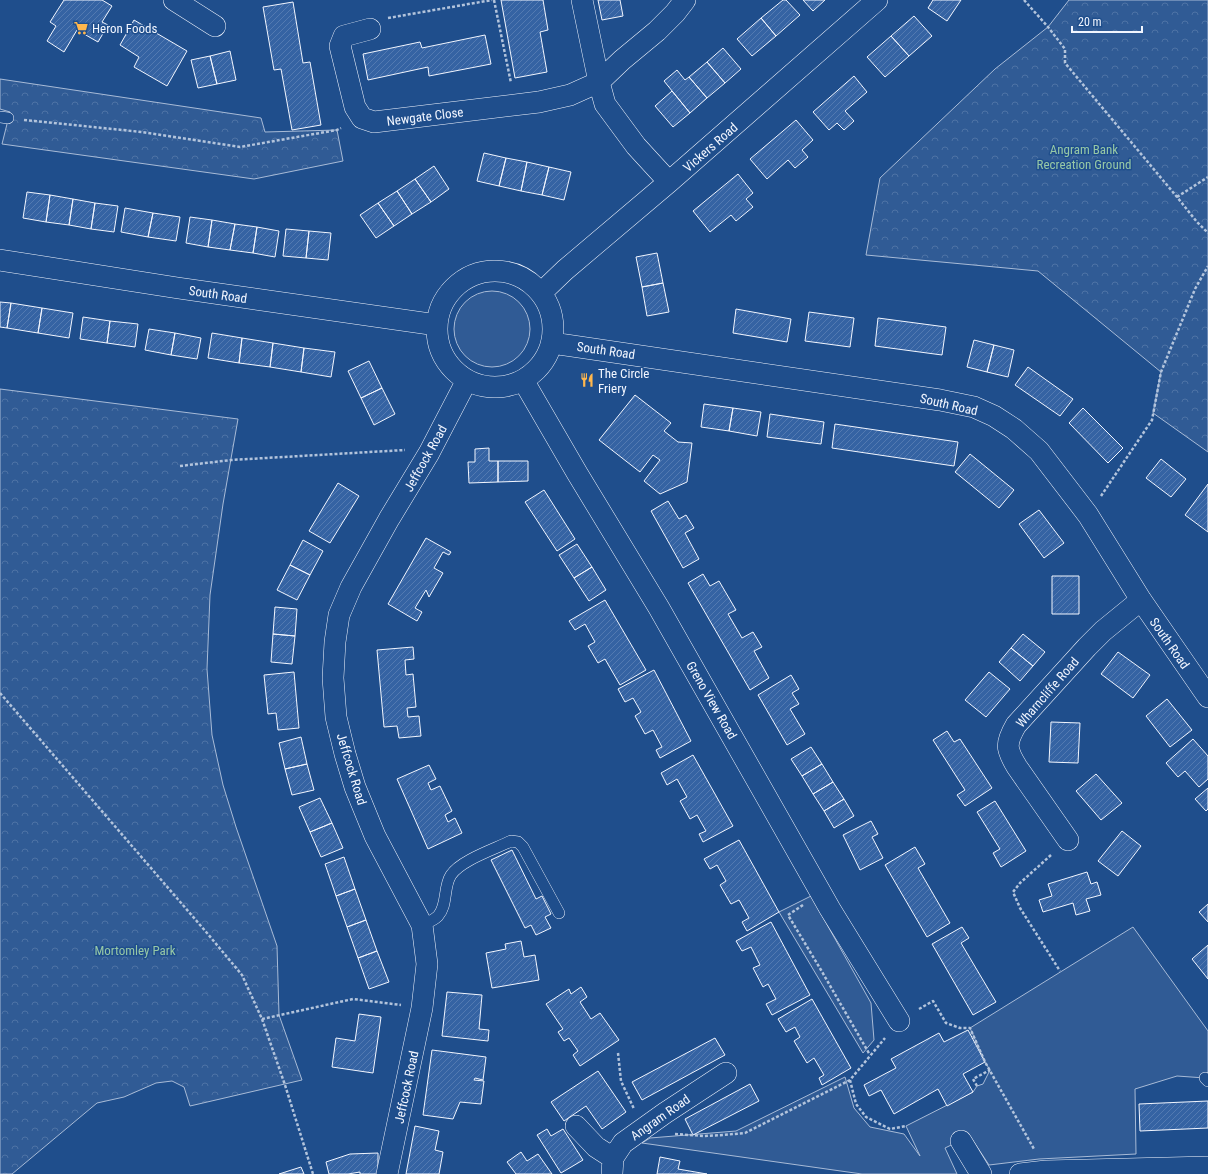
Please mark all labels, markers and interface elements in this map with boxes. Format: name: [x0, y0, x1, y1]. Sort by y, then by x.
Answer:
scale bar: [1072, 8, 1142, 34]
text: 20 m: [1078, 15, 1102, 29]
supermarket icon: Heron Foods: [73, 20, 89, 36]
place label: Heron Foods: [92, 21, 157, 36]
street label: Newgate Close: [386, 104, 464, 129]
street label: Vickers Road: [680, 120, 741, 175]
park label: Angram Bank Recreation Ground: [1037, 142, 1131, 172]
street label: South Road: [188, 283, 248, 306]
street label: South Road: [576, 339, 636, 362]
place label: The Circle Friery: [598, 366, 649, 396]
restaurant icon: The Circle Friery: [579, 372, 595, 388]
street label: South Road: [919, 391, 979, 418]
street label: Jeffcock Road: [401, 422, 450, 494]
street label: South Road: [1147, 615, 1193, 672]
street label: Wharncliffe Road: [1013, 654, 1082, 730]
street label: Greno View Road: [683, 659, 740, 742]
street label: Jeffcock Road: [334, 732, 370, 807]
park label: Mortomley Park: [94, 943, 176, 958]
street label: Jeffcock Road: [391, 1049, 422, 1125]
street label: Angram Road: [628, 1091, 693, 1143]

